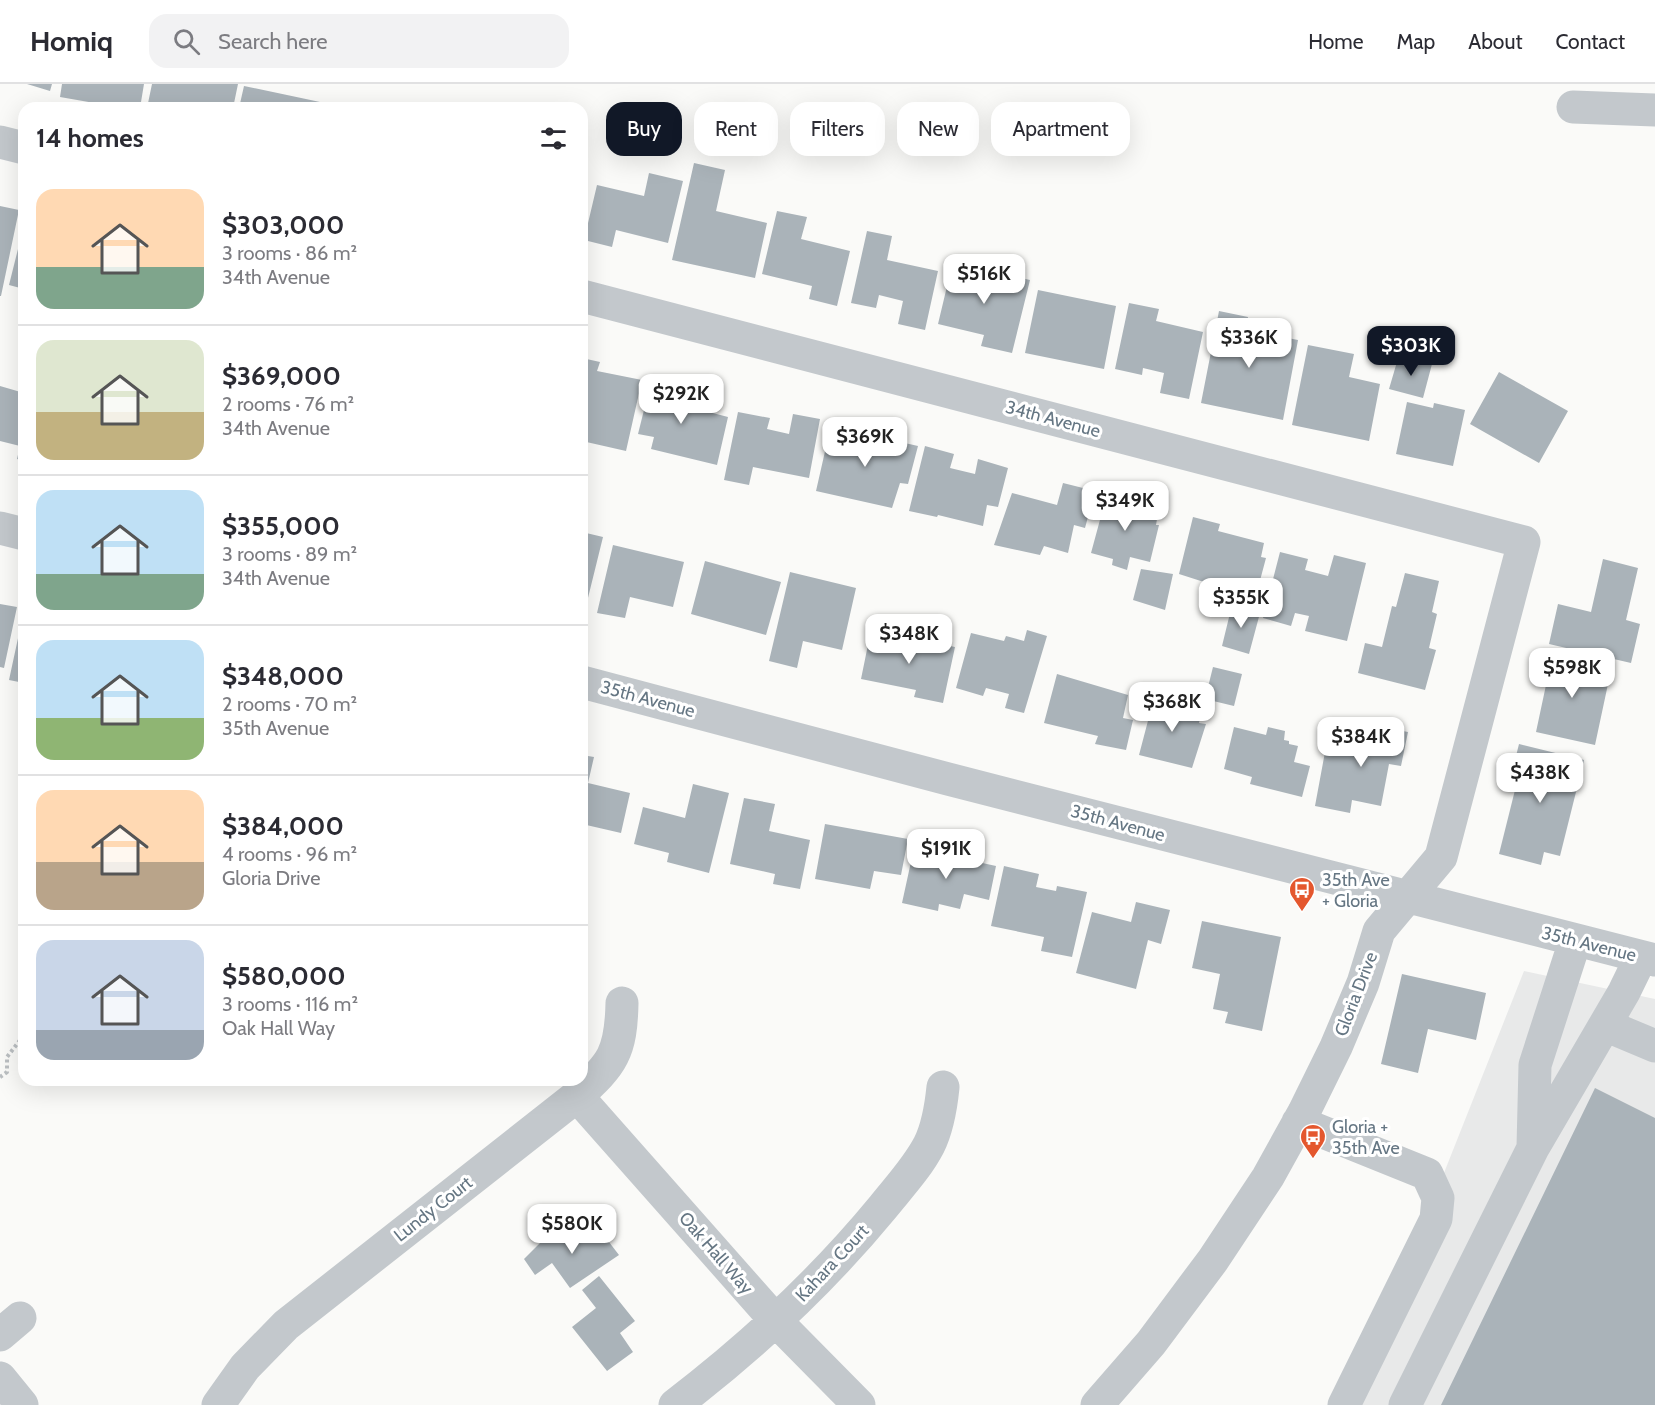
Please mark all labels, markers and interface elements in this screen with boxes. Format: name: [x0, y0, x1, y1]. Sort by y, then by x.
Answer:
search box: [149, 14, 569, 68]
text: Homiq: [30, 24, 113, 58]
icon: search: [170, 25, 203, 58]
text: Search here: [218, 28, 327, 55]
text: Home: [1308, 29, 1364, 54]
text: Map: [1397, 29, 1435, 54]
text: About: [1468, 29, 1522, 54]
text: Contact: [1555, 29, 1625, 54]
chip: Buy: [606, 102, 682, 156]
chip: Rent: [694, 102, 778, 156]
chip: Filters: [790, 102, 885, 156]
chip: New: [897, 102, 979, 156]
chip: Apartment: [991, 102, 1130, 156]
text: 14 homes: [36, 122, 144, 154]
icon: filters: [537, 122, 570, 155]
text: $303,000: [222, 209, 344, 241]
icon: home: [84, 213, 156, 285]
text: 3 rooms · 86 m²: [222, 241, 357, 265]
pin: $516K: [942, 254, 1026, 305]
text: $516K: [957, 261, 1011, 285]
text: 34th Avenue: [222, 265, 330, 289]
pin: $336K: [1207, 318, 1291, 369]
text: $336K: [1221, 325, 1277, 349]
pin: $303K: [1369, 326, 1453, 377]
text: $303K: [1381, 333, 1441, 357]
text: $369,000: [222, 360, 341, 392]
icon: home: [84, 364, 156, 436]
pin: $292K: [639, 374, 723, 425]
text: $292K: [653, 381, 709, 405]
text: 2 rooms · 76 m²: [222, 392, 354, 416]
street label: 34th Avenue: [1003, 396, 1103, 442]
text: 34th Avenue: [222, 416, 330, 440]
pin: $369K: [823, 417, 907, 468]
text: $369K: [836, 424, 894, 448]
pin: $349K: [1083, 481, 1167, 532]
text: $349K: [1096, 488, 1154, 512]
text: $355,000: [222, 510, 340, 542]
icon: home: [84, 514, 156, 586]
text: 3 rooms · 89 m²: [222, 542, 357, 566]
text: 34th Avenue: [222, 566, 330, 590]
pin: $355K: [1199, 578, 1283, 629]
text: $355K: [1213, 585, 1269, 609]
pin: $348K: [867, 614, 951, 665]
text: $348K: [879, 621, 939, 645]
pin: $598K: [1530, 648, 1614, 699]
text: $598K: [1543, 655, 1601, 679]
text: $348,000: [222, 660, 344, 692]
icon: home: [84, 664, 156, 736]
street label: 35th Avenue: [599, 676, 697, 722]
pin: $368K: [1130, 682, 1214, 733]
text: $368K: [1143, 689, 1201, 713]
text: 2 rooms · 70 m²: [222, 692, 357, 716]
text: 35th Avenue: [222, 716, 329, 740]
pin: $384K: [1319, 717, 1403, 768]
text: $384K: [1331, 724, 1391, 748]
pin: $438K: [1498, 753, 1582, 804]
text: $438K: [1510, 760, 1570, 784]
street label: 35th Avenue: [1069, 800, 1167, 846]
text: $384,000: [222, 810, 344, 842]
icon: home: [84, 814, 156, 886]
pin: $191K: [904, 829, 988, 880]
text: $191K: [921, 836, 971, 860]
text: 4 rooms · 96 m²: [222, 842, 357, 866]
text: Gloria Drive: [222, 866, 320, 890]
place label: 35th Ave + Gloria: [1322, 869, 1390, 912]
bus stop icon: 35th Ave + Gloria: [1287, 875, 1317, 913]
street label: 35th Avenue: [1540, 922, 1638, 966]
street label: Gloria Drive: [1330, 949, 1382, 1039]
text: $580,000: [222, 960, 346, 992]
icon: home: [84, 964, 156, 1036]
text: 3 rooms · 116 m²: [222, 992, 358, 1016]
text: Oak Hall Way: [222, 1016, 335, 1040]
place label: Gloria + 35th Ave: [1332, 1116, 1400, 1159]
bus stop icon: Gloria + 35th Ave: [1298, 1122, 1328, 1160]
street label: Lundy Court: [389, 1172, 477, 1246]
pin: $580K: [530, 1204, 614, 1255]
street label: Oak Hall Way: [674, 1207, 758, 1299]
text: $580K: [541, 1211, 603, 1235]
street label: Kahara Court: [791, 1220, 873, 1306]

